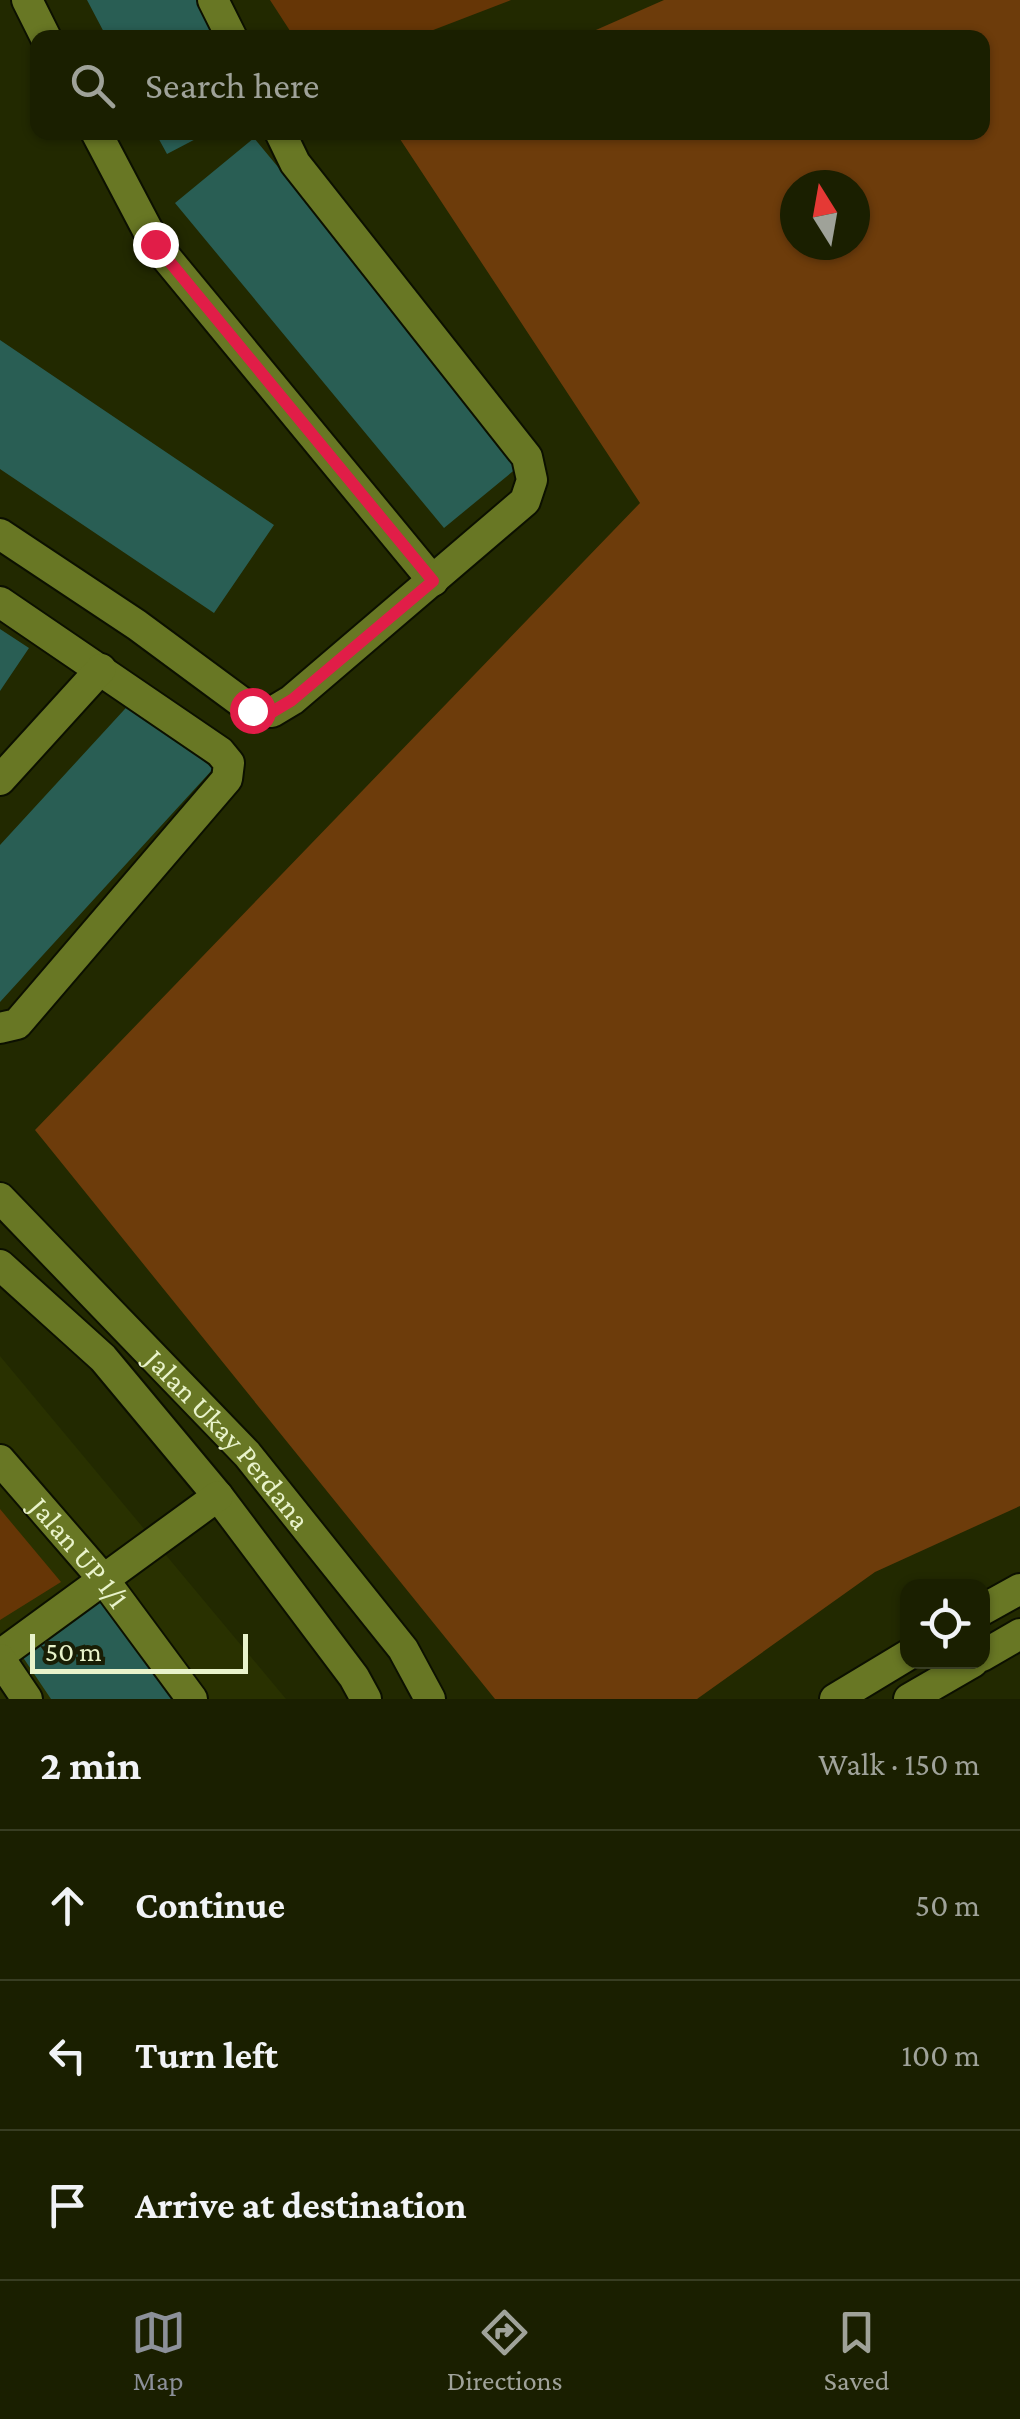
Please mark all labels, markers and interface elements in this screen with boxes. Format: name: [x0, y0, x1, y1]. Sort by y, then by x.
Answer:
search box: [30, 30, 990, 140]
icon: search: [65, 58, 120, 113]
text: Search here: [145, 64, 319, 106]
north arrow: [780, 170, 870, 260]
route end: [133, 222, 179, 268]
route start: [230, 688, 276, 734]
street label: Jalan Ukay Perdana: [137, 1340, 318, 1536]
street label: Jalan UP 1/1: [22, 1488, 136, 1614]
map controls: [900, 1579, 990, 1669]
button: locate: [900, 1579, 990, 1669]
scale bar: [30, 1629, 248, 1674]
text: 50 m: [45, 1636, 102, 1667]
text: 2 min: [40, 1741, 141, 1788]
text: Walk · 150 m: [818, 1746, 980, 1782]
icon: ahead: [40, 1878, 95, 1933]
text: Continue: [135, 1884, 285, 1926]
text: 50 m: [915, 1887, 980, 1923]
icon: left: [40, 2028, 95, 2083]
text: Turn left: [135, 2034, 278, 2076]
text: 100 m: [901, 2037, 980, 2073]
icon: arrive: [40, 2178, 95, 2233]
text: Arrive at destination: [135, 2184, 467, 2226]
tab: Map: [131, 2305, 186, 2396]
tab: Directions: [447, 2305, 563, 2396]
tab: Saved: [824, 2305, 889, 2396]

